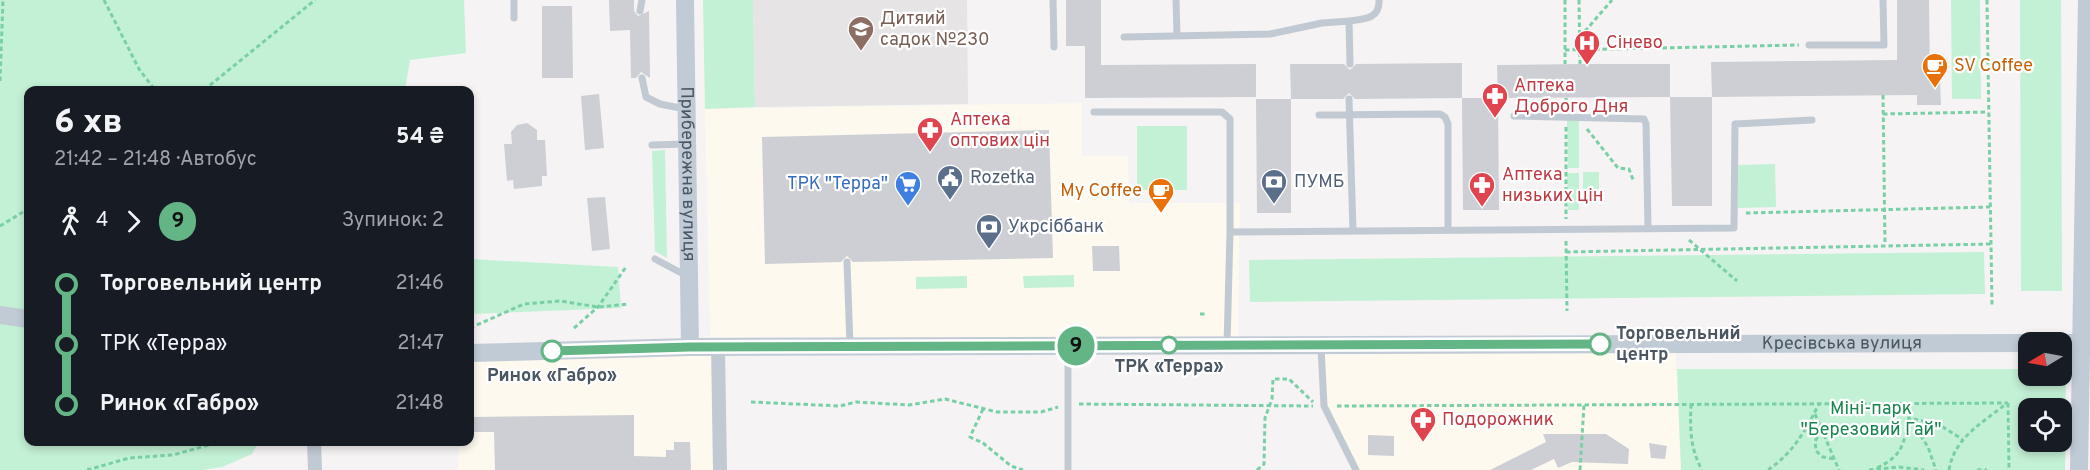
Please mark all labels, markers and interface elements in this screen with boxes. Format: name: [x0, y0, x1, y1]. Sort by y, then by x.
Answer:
place label: Дитяий садок №230: [880, 8, 990, 52]
school or university icon: Дитяий садок №230: [846, 14, 876, 52]
hospital icon: Сінево: [1572, 28, 1602, 66]
place label: Сінево: [1606, 32, 1663, 55]
cafe icon: SV Coffee: [1920, 51, 1950, 89]
place label: SV Coffee: [1954, 55, 2033, 78]
place label: Аптека Доброго Дня: [1514, 75, 1628, 119]
pharmacy icon: Аптека Доброго Дня: [1480, 81, 1510, 119]
street label: Прибережна вулиця: [675, 86, 700, 262]
text: 6 хв: [54, 103, 123, 145]
place label: Аптека оптових цін: [950, 109, 1050, 153]
pharmacy icon: Аптека оптових цін: [915, 115, 945, 153]
text: 54 ₴: [396, 124, 444, 151]
text: 21:42 – 21:48 · Автобус: [54, 147, 257, 173]
public building icon: Rozetka: [935, 163, 965, 201]
place label: Аптека низьких цін: [1502, 164, 1603, 208]
place label: Rozetka: [970, 167, 1035, 190]
bank icon: ПУМБ: [1259, 167, 1289, 205]
supermarket icon: ТРК "Терра": [893, 169, 923, 207]
pharmacy icon: Аптека низьких цін: [1467, 170, 1497, 208]
place label: ПУМБ: [1294, 171, 1344, 194]
place label: ТРК "Терра": [787, 173, 888, 196]
cafe icon: My Coffee: [1146, 176, 1176, 214]
place label: My Coffee: [1060, 180, 1142, 203]
icon: walk: [54, 205, 87, 238]
icon: forward: [117, 205, 150, 238]
text: 4: [96, 208, 108, 234]
text: 9: [171, 208, 184, 235]
text: Зупинок: 2: [342, 208, 444, 234]
bank icon: Укрсіббанк: [974, 212, 1004, 250]
place label: Укрсіббанк: [1008, 216, 1104, 239]
text: Торговельний центр: [100, 271, 322, 298]
text: 21:46: [395, 271, 444, 297]
place label: Торговельний центр: [1616, 323, 1741, 367]
line badge: 9: [1056, 326, 1096, 366]
text: ТРК «Терра»: [100, 331, 227, 358]
text: 21:47: [397, 331, 444, 357]
street label: Кресівська вулиця: [1762, 332, 1922, 355]
north arrow: [2018, 332, 2072, 386]
map controls: [2018, 332, 2072, 452]
text: 9: [1070, 333, 1082, 360]
marker: Торговельний центр: [1589, 333, 1611, 355]
marker: ТРК «Терра»: [1160, 336, 1178, 354]
marker: Ринок «Габро»: [541, 340, 563, 362]
place label: ТРК «Терра»: [1115, 356, 1223, 379]
place label: Ринок «Габро»: [487, 365, 617, 388]
text: Ринок «Габро»: [100, 391, 259, 418]
text: 21:48: [395, 391, 444, 417]
park label: Міні-парк "Березовий Гай": [1801, 398, 1941, 442]
button: locate: [2018, 398, 2072, 452]
pharmacy icon: Подорожник: [1408, 405, 1438, 443]
place label: Подорожник: [1442, 409, 1554, 432]

